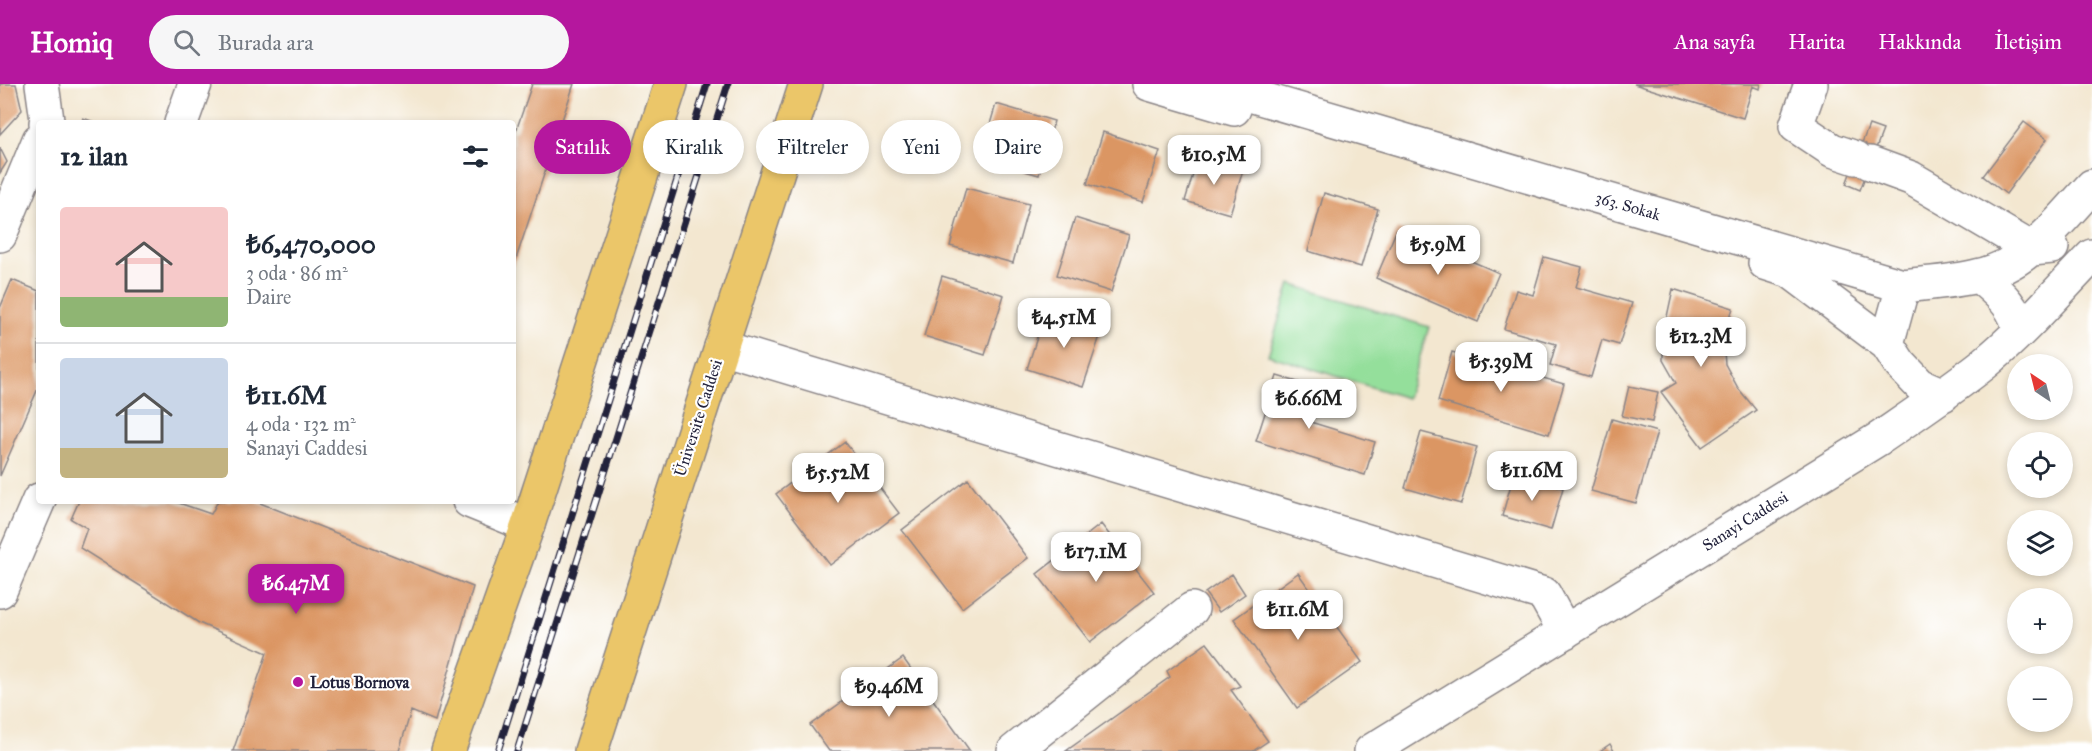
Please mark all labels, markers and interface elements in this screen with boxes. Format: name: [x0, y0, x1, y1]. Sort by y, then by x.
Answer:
search box: [149, 15, 569, 69]
text: Homiq: [30, 25, 113, 60]
icon: search: [170, 26, 203, 59]
text: Burada ara: [218, 29, 313, 56]
text: Ana sayfa: [1674, 29, 1755, 55]
text: Harita: [1788, 29, 1845, 55]
text: Hakkında: [1878, 29, 1961, 55]
text: İletişim: [1994, 29, 2062, 55]
chip: Satılık: [534, 120, 631, 174]
chip: Kiralık: [643, 120, 744, 174]
chip: Filtreler: [756, 120, 869, 174]
chip: Yeni: [881, 120, 961, 174]
chip: Daire: [973, 120, 1063, 174]
pin: ₺10.5M: [1165, 135, 1263, 186]
text: 12 ilan: [60, 140, 128, 172]
icon: filters: [459, 140, 492, 173]
text: ₺10.5M: [1182, 142, 1246, 166]
street label: 363. Sokak: [1593, 188, 1663, 224]
pin: ₺5.9M: [1396, 225, 1480, 276]
text: ₺6,470,000: [246, 228, 376, 260]
icon: home: [108, 231, 180, 303]
text: ₺5.9M: [1410, 232, 1466, 256]
text: 3 oda · 86 m²: [246, 261, 348, 285]
text: Daire: [246, 285, 291, 309]
pin: ₺4.51M: [1015, 298, 1113, 349]
text: ₺4.51M: [1032, 305, 1096, 329]
pin: ₺12.3M: [1652, 317, 1750, 368]
text: ₺12.3M: [1670, 324, 1732, 348]
pin: ₺5.39M: [1452, 342, 1550, 393]
text: ₺5.39M: [1469, 349, 1533, 373]
north arrow: [2007, 354, 2073, 420]
map controls: [2007, 354, 2073, 732]
street label: Üniversite Caddesi: [669, 356, 726, 479]
text: ₺11.6M: [246, 379, 327, 411]
pin: ₺6.66M: [1260, 379, 1358, 430]
icon: home: [108, 382, 180, 454]
text: ₺6.66M: [1276, 386, 1342, 410]
text: 4 oda · 132 m²: [246, 412, 356, 436]
button: locate: [2007, 432, 2073, 498]
text: Sanayi Caddesi: [246, 436, 367, 460]
pin: ₺11.6M: [1483, 451, 1581, 502]
pin: ₺5.52M: [789, 453, 887, 504]
text: ₺11.6M: [1501, 458, 1563, 482]
text: ₺5.52M: [806, 460, 870, 484]
street label: Sanayi Caddesi: [1699, 487, 1792, 555]
button: layers: [2007, 510, 2073, 576]
pin: ₺17.1M: [1047, 532, 1145, 583]
text: ₺17.1M: [1065, 539, 1127, 563]
pin: ₺6.47M: [247, 564, 345, 615]
text: ₺6.47M: [262, 571, 330, 595]
button: +: [2007, 588, 2073, 654]
pin: ₺11.6M: [1249, 590, 1347, 641]
text: ₺11.6M: [1267, 597, 1329, 621]
button: −: [2007, 666, 2073, 732]
pin: ₺9.46M: [840, 667, 938, 718]
place label: Lotus Bornova: [310, 673, 411, 692]
text: ₺9.46M: [855, 674, 923, 698]
marker: Lotus Bornova: [291, 675, 305, 689]

